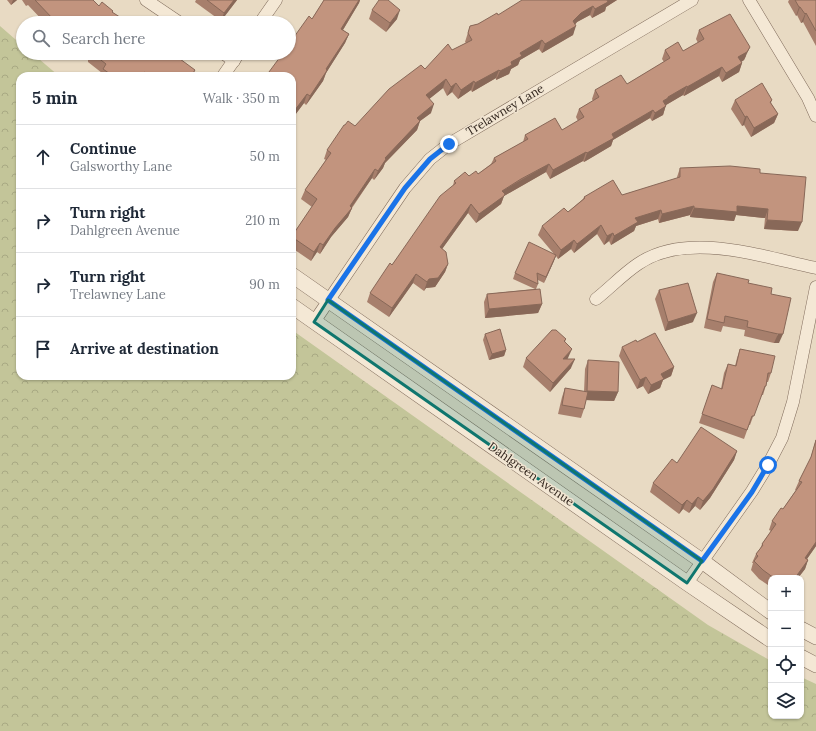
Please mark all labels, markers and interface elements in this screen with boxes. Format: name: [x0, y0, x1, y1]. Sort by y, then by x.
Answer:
search box: [16, 16, 296, 60]
icon: search: [30, 27, 52, 49]
text: Search here: [62, 29, 145, 48]
street label: Trelawney Lane: [463, 80, 547, 139]
text: 5 min: [32, 87, 78, 109]
text: Walk · 350 m: [203, 90, 280, 107]
route end: [440, 135, 458, 153]
text: Continue: [70, 139, 136, 158]
icon: ahead: [32, 146, 54, 168]
text: 50 m: [250, 148, 280, 165]
text: Galsworthy Lane: [70, 158, 172, 175]
text: Turn right: [70, 203, 146, 222]
icon: right: [32, 210, 54, 232]
text: 210 m: [245, 212, 280, 229]
text: Dahlgreen Avenue: [70, 222, 180, 239]
text: Turn right: [70, 267, 146, 286]
icon: right: [32, 274, 54, 296]
text: 90 m: [249, 276, 280, 293]
text: Trelawney Lane: [70, 286, 166, 303]
icon: arrive: [32, 338, 54, 360]
text: Arrive at destination: [70, 339, 219, 358]
street label: Dahlgreen Avenue: [485, 438, 578, 509]
route start: [759, 456, 777, 474]
map controls: [768, 575, 804, 719]
button: +: [768, 575, 804, 611]
button: −: [768, 611, 804, 647]
button: locate: [768, 647, 804, 683]
button: layers: [768, 683, 804, 719]

